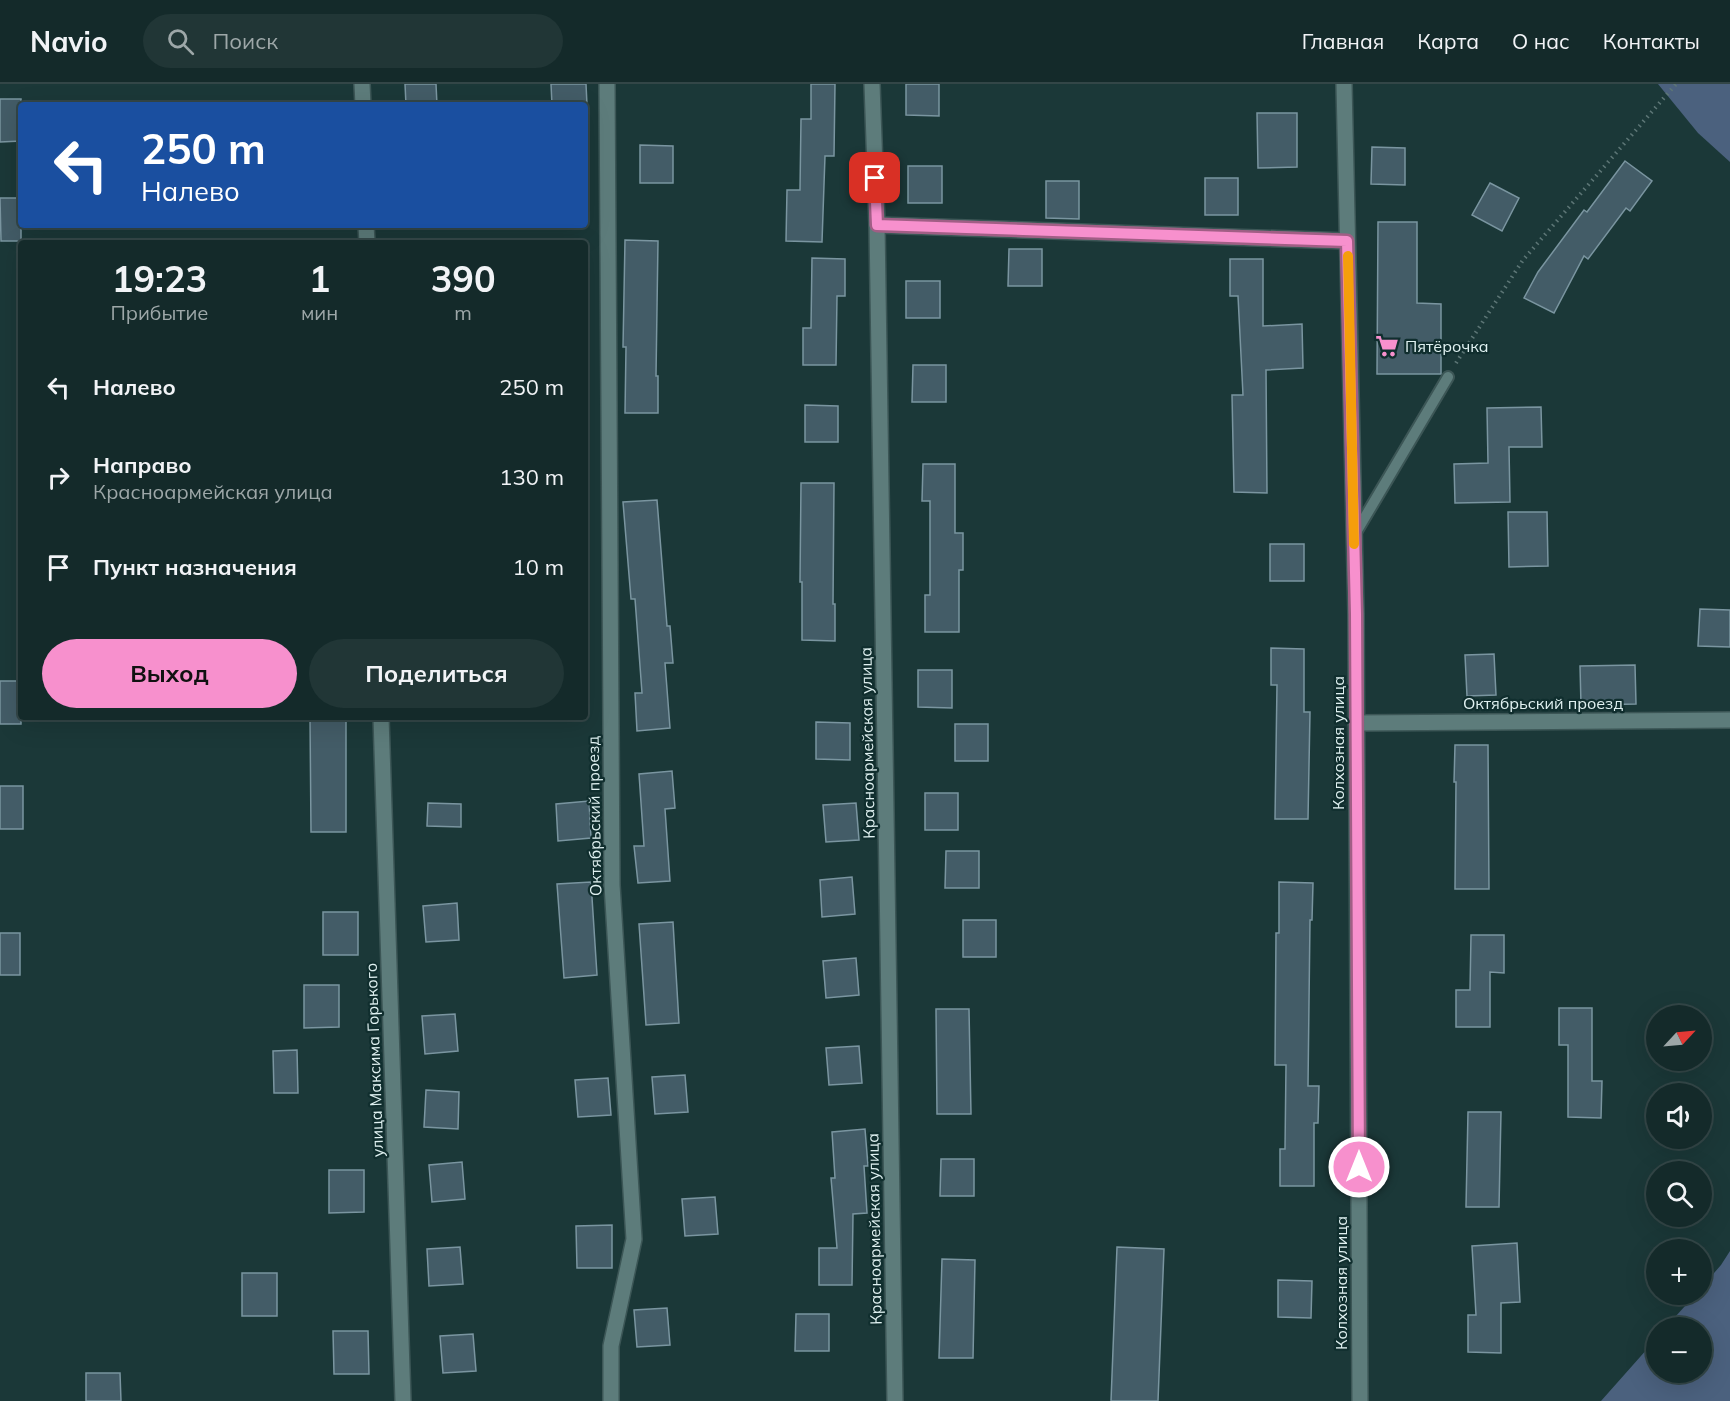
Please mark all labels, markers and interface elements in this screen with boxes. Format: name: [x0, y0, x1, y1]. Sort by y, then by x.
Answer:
search box: [143, 14, 563, 68]
text: Navio: [30, 24, 107, 59]
icon: search: [164, 25, 197, 58]
text: Поиск: [212, 27, 278, 55]
text: Главная: [1302, 28, 1384, 54]
text: Карта: [1417, 28, 1479, 54]
text: О нас: [1512, 28, 1570, 54]
text: Контакты: [1603, 28, 1700, 54]
text: 250 m: [141, 122, 266, 175]
icon: left: [42, 126, 120, 204]
pin: [849, 152, 900, 203]
icon: arrive: [858, 161, 891, 194]
text: Налево: [141, 174, 240, 208]
text: 19:23: [112, 256, 207, 301]
text: 1: [309, 256, 330, 301]
text: 390: [431, 256, 496, 301]
text: Прибытие: [110, 300, 208, 325]
text: мин: [301, 300, 338, 325]
text: m: [454, 300, 472, 325]
supermarket icon: Пятёрочка: [1374, 333, 1400, 359]
place label: Пятёрочка: [1405, 336, 1489, 356]
icon: left: [42, 371, 75, 404]
text: Налево: [93, 373, 176, 401]
text: 250 m: [499, 373, 564, 401]
text: Направо: [93, 451, 191, 479]
icon: right: [42, 461, 75, 494]
text: 130 m: [499, 463, 564, 491]
text: Красноармейская улица: [93, 479, 333, 504]
icon: arrive: [42, 551, 75, 584]
text: Пункт назначения: [93, 553, 297, 581]
text: 10 m: [513, 553, 564, 581]
button: Выход: [42, 639, 297, 708]
button: Поделиться: [309, 639, 564, 708]
street label: Красноармейская улица: [855, 647, 879, 839]
street label: Колхозная улица: [1328, 676, 1348, 810]
street label: Октябрьский проезд: [1463, 693, 1623, 713]
street label: Октябрьский проезд: [583, 735, 605, 896]
street label: улица Максима Горького: [361, 963, 387, 1157]
north arrow: [1646, 1005, 1712, 1071]
map controls: [1646, 1005, 1712, 1383]
button: sound: [1646, 1083, 1712, 1149]
street label: Красноармейская улица: [862, 1133, 886, 1325]
position arrow: [1327, 1135, 1391, 1199]
button: search: [1646, 1161, 1712, 1227]
street label: Колхозная улица: [1331, 1216, 1351, 1350]
button: +: [1646, 1239, 1712, 1305]
button: −: [1646, 1317, 1712, 1383]

